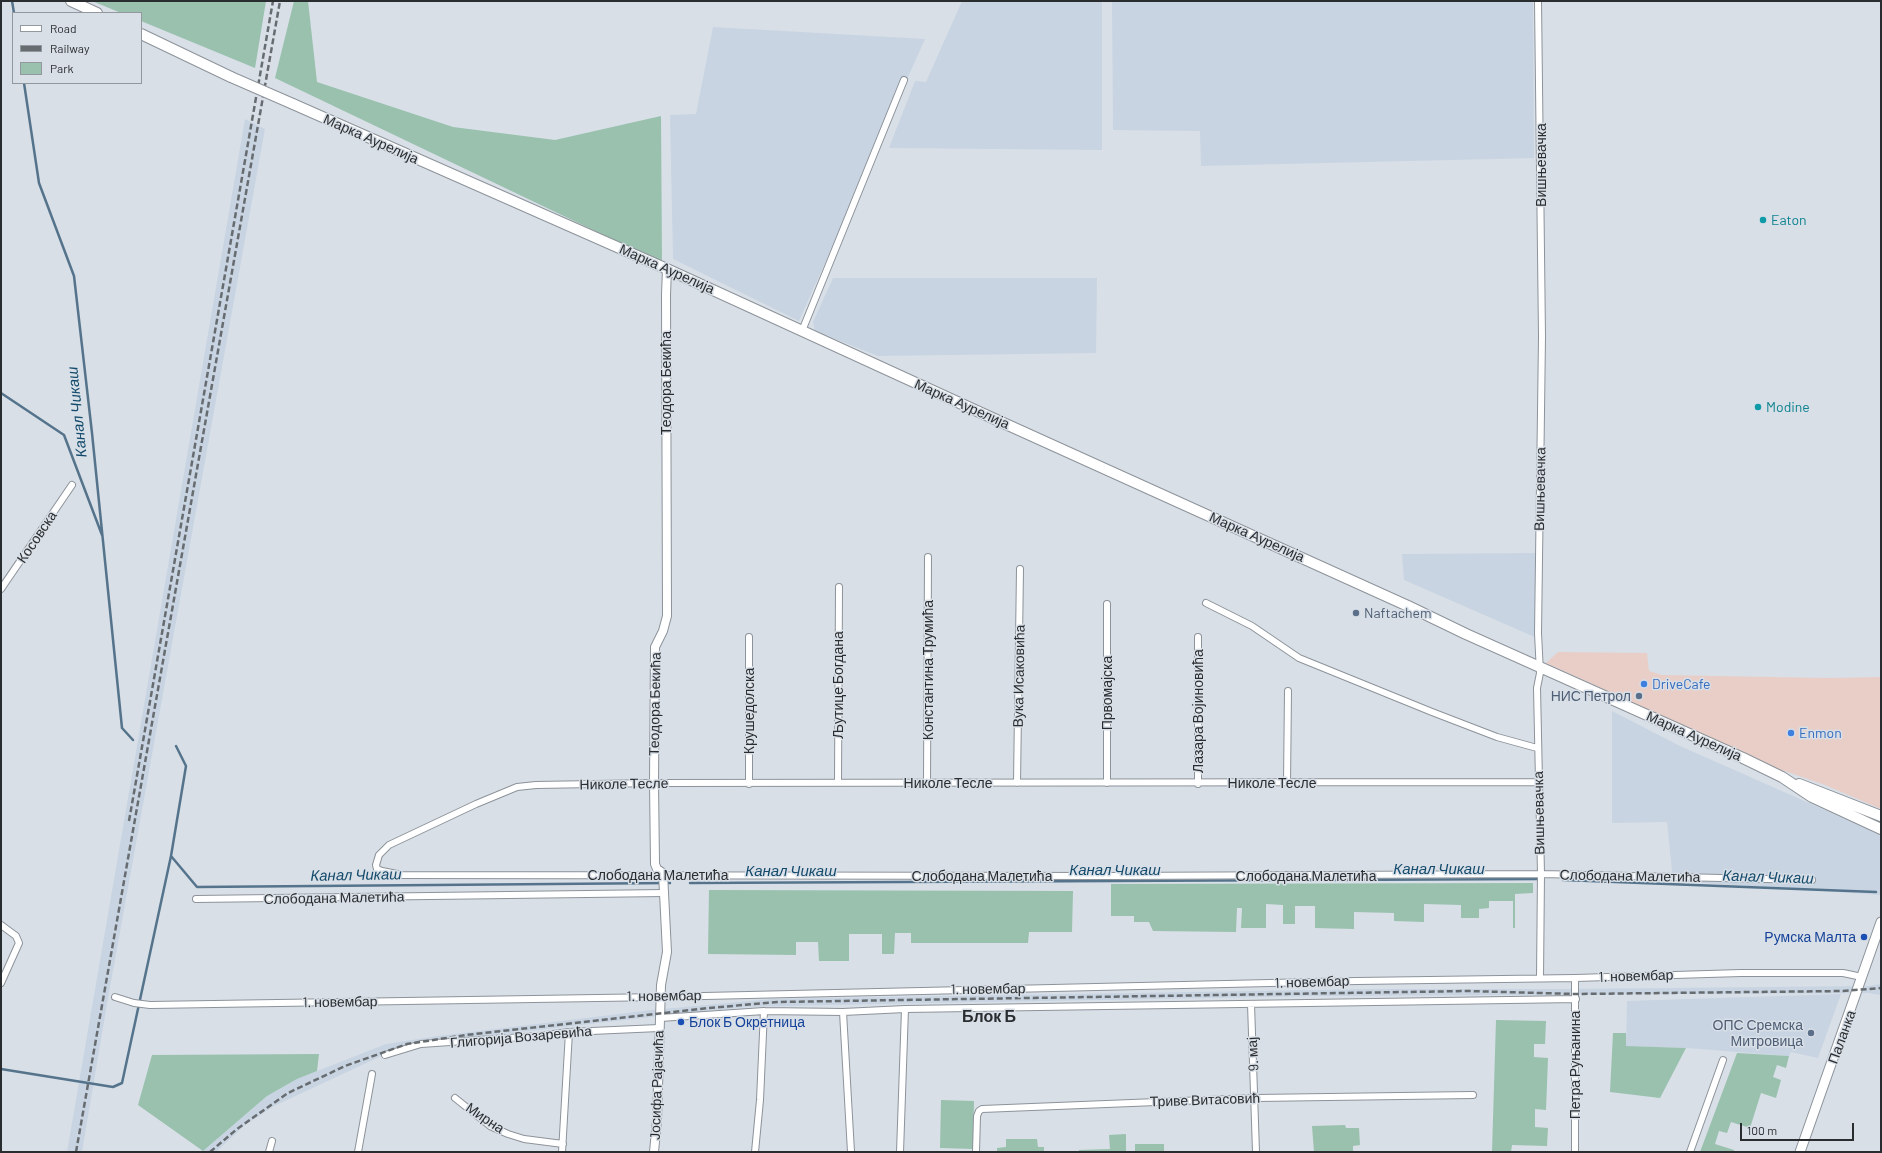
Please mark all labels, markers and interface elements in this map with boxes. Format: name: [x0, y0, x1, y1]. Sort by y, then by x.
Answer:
legend: [12, 12, 142, 84]
text: Road: [50, 21, 77, 35]
text: Railway: [50, 41, 89, 55]
text: Park: [50, 61, 74, 75]
street label: Марка Аурелија: [321, 110, 421, 168]
street label: Вишњевачка: [1533, 123, 1549, 207]
place label: Eaton: [1771, 212, 1807, 228]
marker: Eaton: [1758, 215, 1768, 225]
street label: Марка Аурелија: [617, 240, 717, 298]
street label: Теодора Бекића: [658, 331, 674, 435]
water label: Канал Чикаш: [63, 366, 91, 458]
street label: Марка Аурелија: [912, 375, 1012, 433]
place label: Modine: [1766, 399, 1810, 415]
marker: Modine: [1753, 402, 1763, 412]
street label: Вишњевачка: [1531, 447, 1549, 531]
street label: Косовска: [13, 508, 61, 566]
street label: Марка Аурелија: [1207, 508, 1307, 566]
street label: Константина Трумића: [920, 600, 936, 740]
place label: Naftachem: [1364, 605, 1432, 621]
marker: Naftachem: [1351, 608, 1361, 618]
street label: Вука Исаковића: [1010, 624, 1028, 728]
street label: Љутице Богдана: [830, 631, 846, 739]
street label: Лазара Војиновића: [1190, 649, 1206, 773]
street label: Теодора Бекића: [646, 652, 664, 756]
street label: Првомајска: [1099, 656, 1115, 730]
street label: Крушедолска: [741, 668, 757, 754]
place label: DriveCafe: [1652, 676, 1710, 692]
marker: DriveCafe: [1639, 679, 1649, 689]
place label: НИС Петрол: [1551, 688, 1631, 704]
marker: НИС Петрол: [1634, 691, 1644, 701]
street label: Марка Аурелија: [1644, 707, 1744, 765]
place label: Enmon: [1799, 725, 1842, 741]
marker: Enmon: [1786, 728, 1796, 738]
street label: Вишњевачка: [1530, 771, 1548, 855]
street label: Николе Тесле: [579, 775, 669, 793]
street label: Николе Тесле: [904, 775, 992, 791]
street label: Николе Тесле: [1228, 775, 1316, 791]
water label: Канал Чикаш: [1393, 860, 1485, 878]
water label: Канал Чикаш: [1069, 861, 1161, 879]
water label: Канал Чикаш: [745, 862, 837, 880]
water label: Канал Чикаш: [310, 865, 402, 885]
street label: Слободана Малетића: [1559, 866, 1701, 886]
water label: Канал Чикаш: [1722, 866, 1814, 888]
street label: Слободана Малетића: [588, 867, 728, 883]
street label: Слободана Малетића: [912, 868, 1052, 884]
street label: Слободана Малетића: [1236, 868, 1376, 884]
street label: Слободана Малетића: [263, 888, 405, 908]
place label: Румска Малта: [1764, 929, 1856, 945]
marker: Румска Малта: [1859, 932, 1869, 942]
street label: 1. новембар: [1598, 966, 1674, 986]
street label: 1. новембар: [1274, 972, 1350, 992]
street label: 1. новембар: [950, 980, 1026, 998]
street label: 1. новембар: [626, 987, 702, 1005]
street label: 1. новембар: [302, 993, 378, 1011]
district label: Блок Б: [962, 1007, 1016, 1027]
street label: Паланка: [1825, 1008, 1859, 1066]
street label: Петра Руњанина: [1567, 1011, 1583, 1119]
place label: Блок Б Окретница: [689, 1014, 805, 1030]
marker: Блок Б Окретница: [676, 1017, 686, 1027]
place label: ОПС Сремска Митровица: [1713, 1017, 1803, 1050]
street label: Глигорија Возаревића: [449, 1022, 593, 1052]
marker: ОПС Сремска Митровица: [1806, 1028, 1816, 1038]
street label: Јосифа Рајачића: [647, 1030, 667, 1140]
street label: 9. мај: [1244, 1036, 1262, 1072]
street label: Триве Витасовић: [1150, 1090, 1260, 1110]
street label: Мирна: [463, 1099, 507, 1137]
scale bar: [1742, 1115, 1856, 1141]
text: 100 m: [1747, 1123, 1777, 1137]

